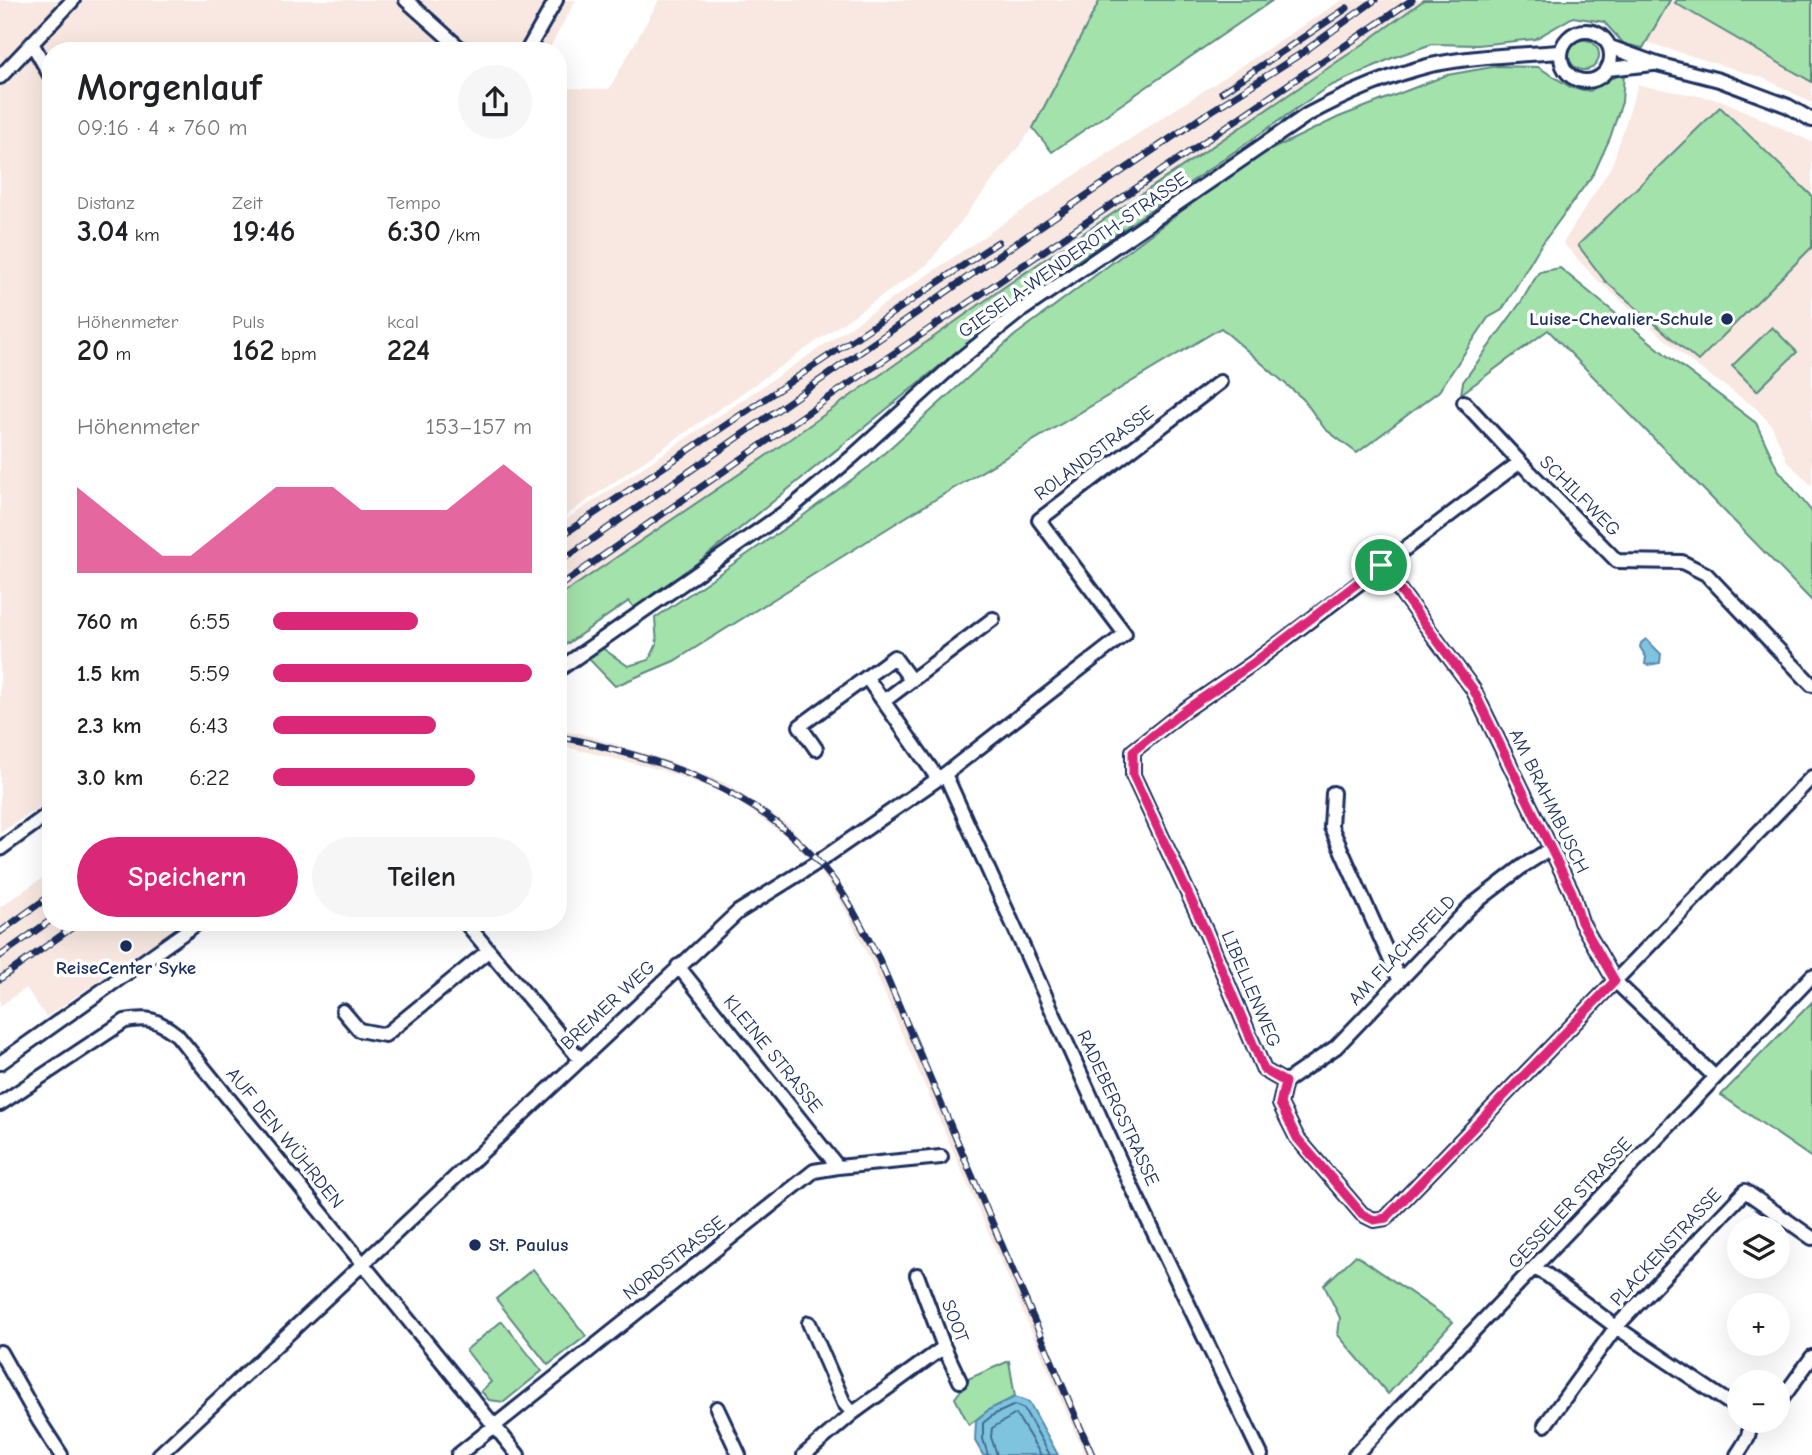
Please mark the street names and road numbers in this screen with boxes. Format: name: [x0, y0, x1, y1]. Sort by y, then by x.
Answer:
street label: GIESELA-WENDEROTH-STRASSE: [954, 167, 1192, 343]
street label: ROLANDSTRASSE: [1030, 401, 1158, 505]
street label: SCHILFWEG: [1535, 451, 1625, 541]
street label: AM BRAHMBUSCH: [1504, 725, 1594, 877]
street label: AM FLACHSFELD: [1344, 890, 1460, 1010]
street label: LIBELLENWEG: [1217, 927, 1285, 1051]
street label: BREMER WEG: [556, 956, 660, 1054]
street label: KLEINE STRASSE: [719, 991, 827, 1117]
street label: RADEBERGSTRASSE: [1072, 1027, 1164, 1189]
street label: AUF DEN WÜHRDEN: [222, 1063, 348, 1213]
street label: GESSELER STRASSE: [1504, 1133, 1636, 1273]
street label: PLACKENSTRASSE: [1606, 1184, 1726, 1310]
street label: NORDSTRASSE: [619, 1211, 729, 1305]
street label: SOOT: [937, 1297, 973, 1346]

